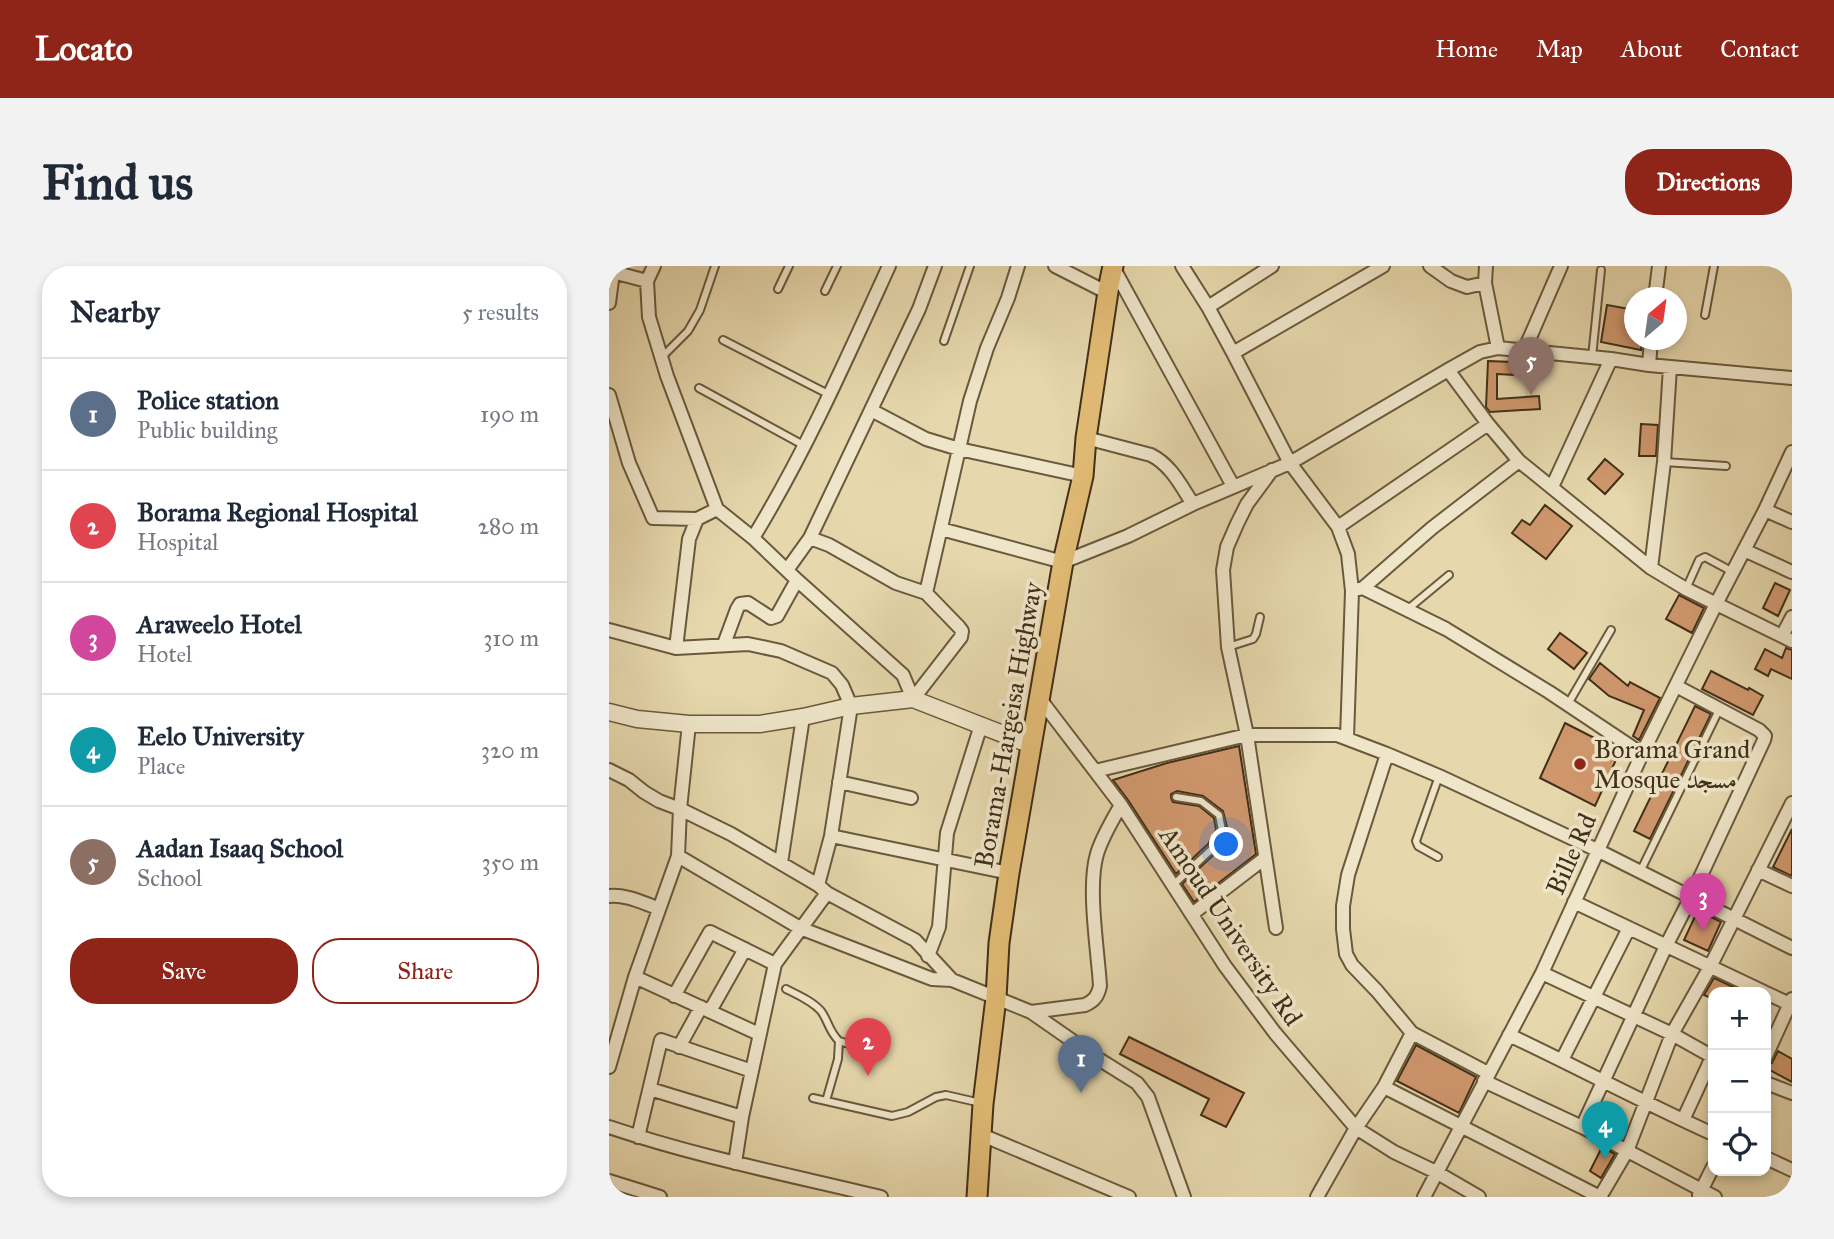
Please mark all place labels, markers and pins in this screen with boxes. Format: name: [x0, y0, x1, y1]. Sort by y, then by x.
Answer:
pin: 5: [1508, 337, 1554, 395]
place label: Borama Grand Mosque مسجد: [1594, 733, 1750, 795]
marker: Borama Grand Mosque مسجد: [1572, 756, 1588, 772]
pin: 3: [1680, 873, 1726, 931]
pin: 2: [845, 1018, 891, 1076]
pin: 1: [1058, 1035, 1104, 1093]
pin: 4: [1582, 1101, 1628, 1159]

